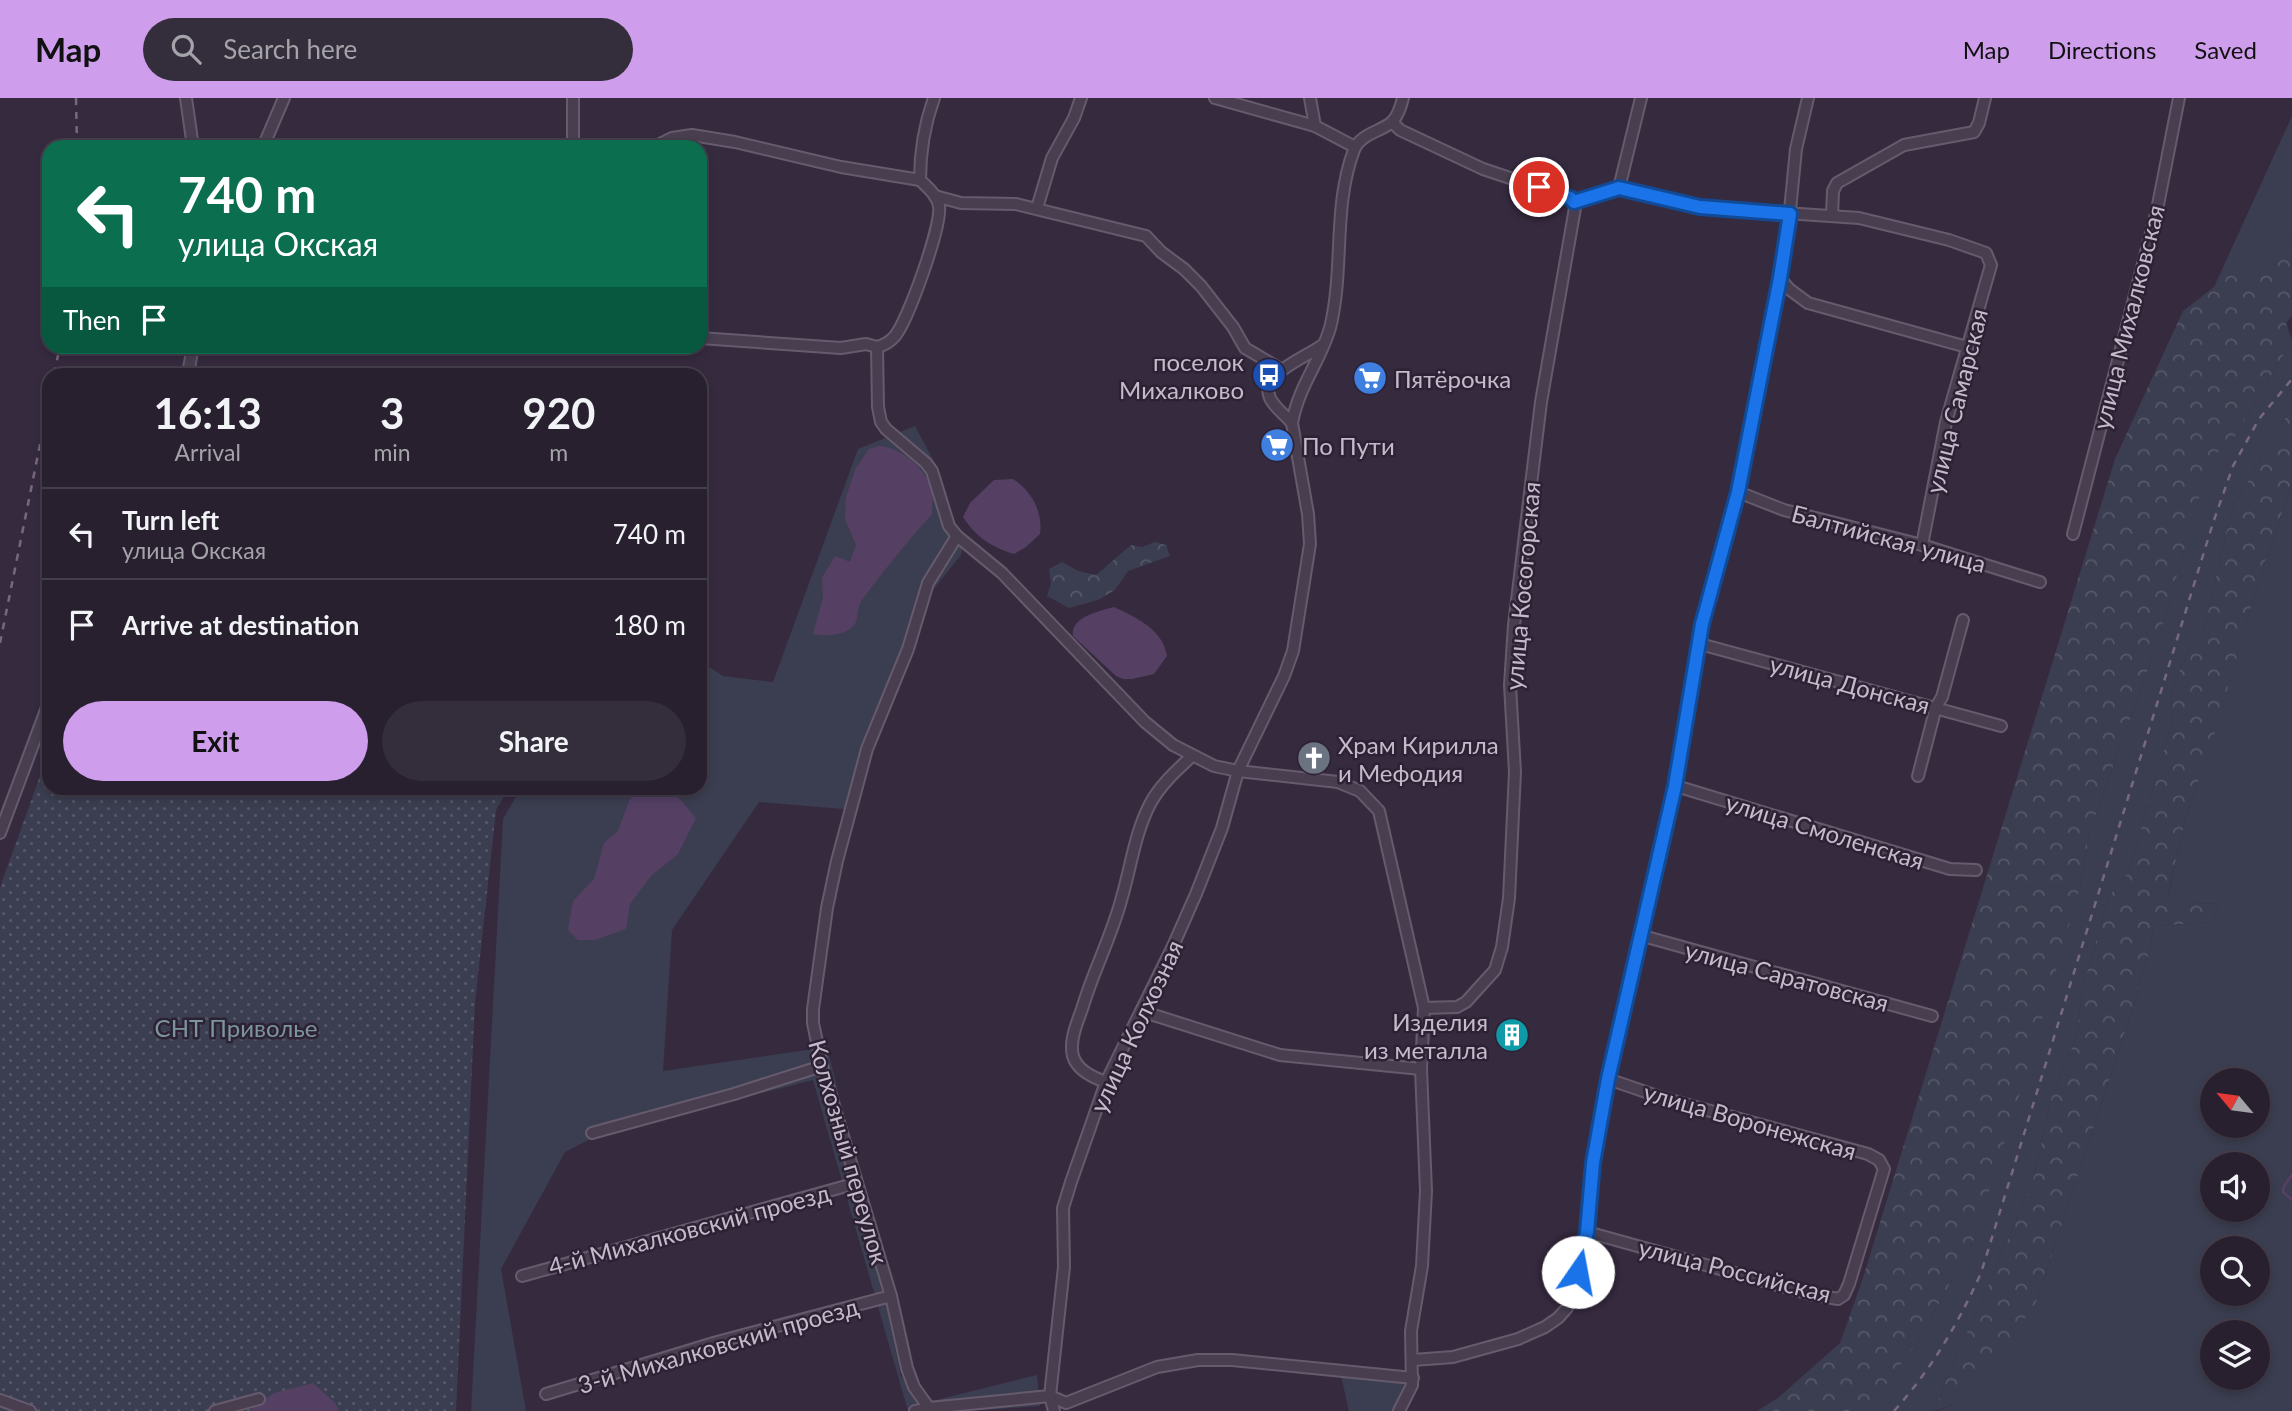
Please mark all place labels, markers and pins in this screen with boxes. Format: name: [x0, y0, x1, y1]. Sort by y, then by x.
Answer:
pin: [1509, 157, 1569, 217]
place label: поселок Михалково: [1119, 347, 1245, 404]
bus stop icon: поселок Михалково: [1250, 356, 1288, 394]
supermarket icon: Пятёрочка: [1351, 359, 1389, 397]
place label: Пятёрочка: [1394, 364, 1511, 393]
supermarket icon: По Пути: [1258, 426, 1296, 464]
place label: По Пути: [1302, 431, 1395, 460]
place label: Храм Кирилла и Мефодия: [1338, 730, 1499, 787]
church icon: Храм Кирилла и Мефодия: [1295, 739, 1333, 777]
place label: Изделия из металла: [1364, 1007, 1488, 1064]
building icon: Изделия из металла: [1493, 1016, 1531, 1054]

